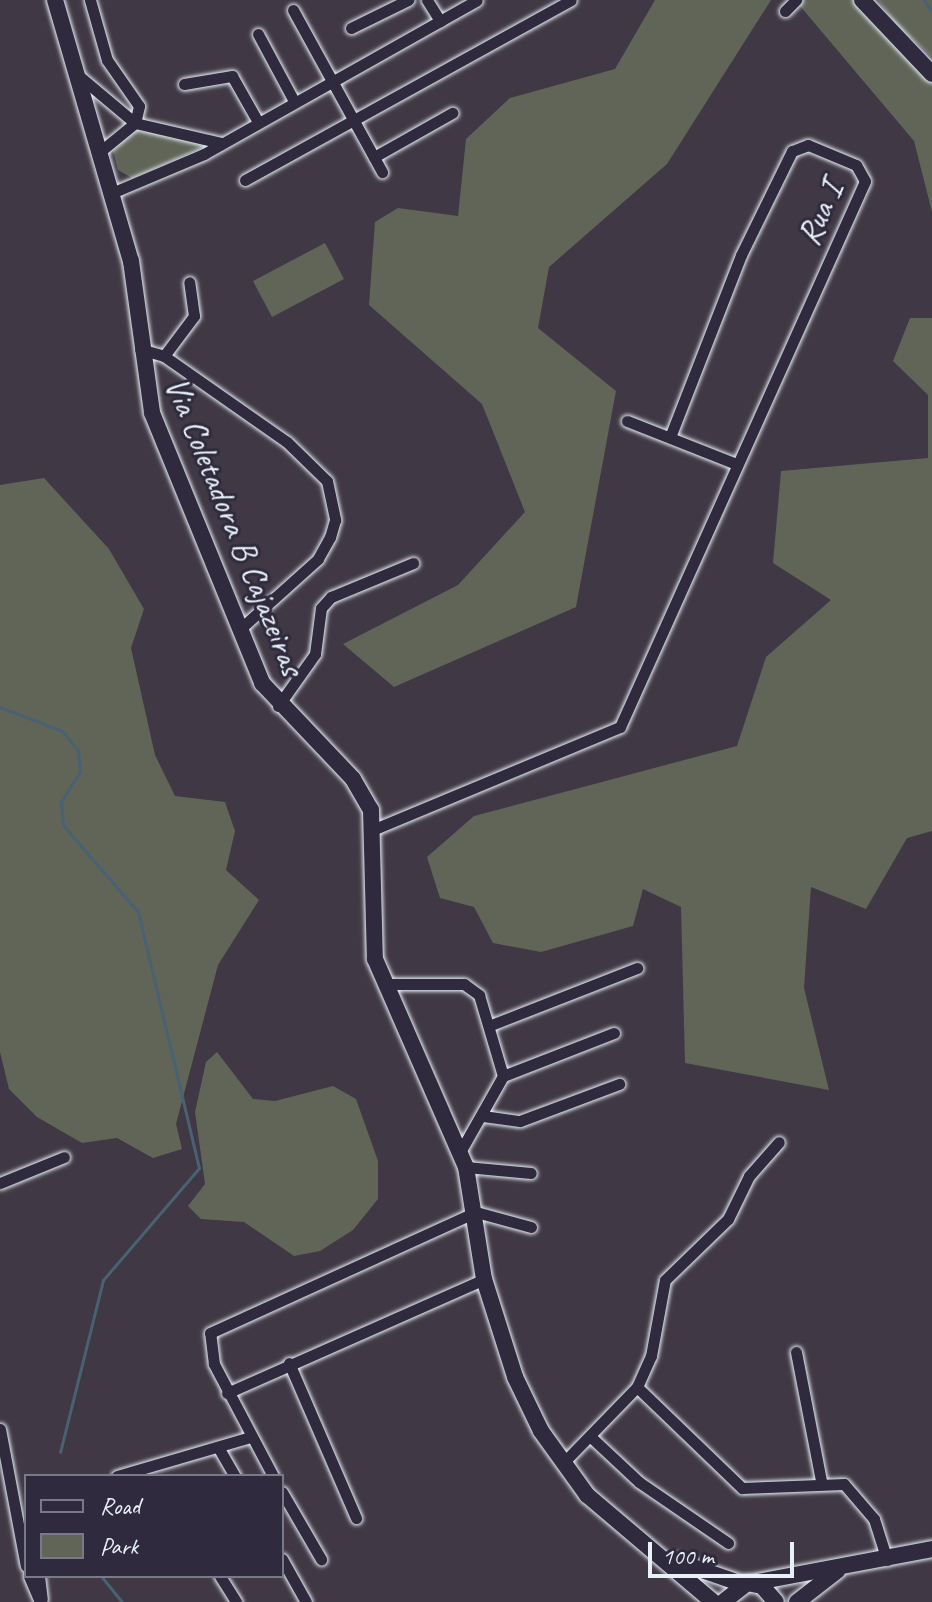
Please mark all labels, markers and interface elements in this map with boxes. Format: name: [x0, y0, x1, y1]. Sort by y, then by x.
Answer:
street label: Rua I: [787, 175, 851, 251]
street label: Via Coletadora B Cajazeiras: [157, 371, 313, 681]
legend: [24, 1474, 284, 1578]
text: Road: [100, 1491, 140, 1521]
scale bar: [652, 1526, 798, 1576]
text: Park: [100, 1531, 138, 1561]
text: 100 m: [662, 1541, 714, 1571]

